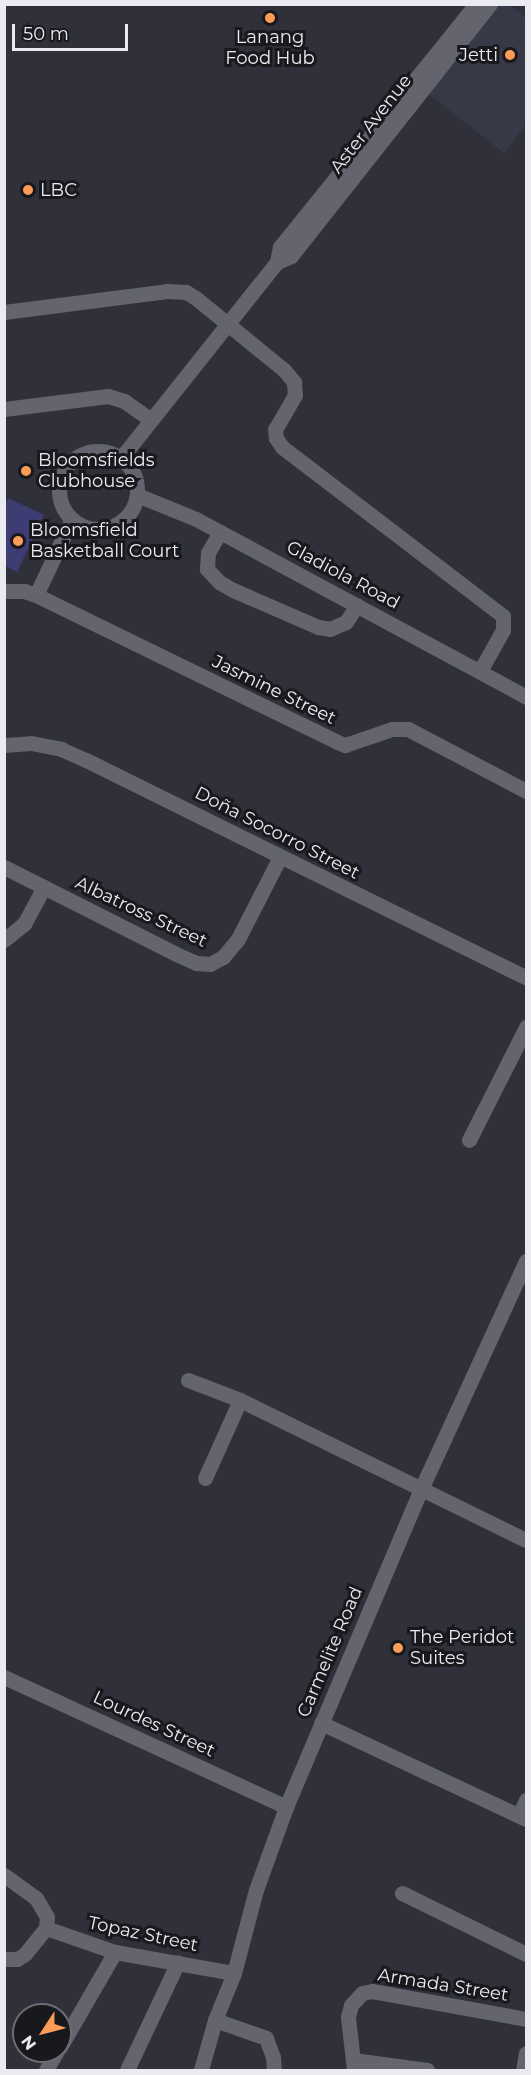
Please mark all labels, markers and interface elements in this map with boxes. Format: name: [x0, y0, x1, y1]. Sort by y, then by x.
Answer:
marker: Lanang Food Hub: [263, 11, 277, 25]
scale bar: [15, 12, 130, 50]
text: 50 m: [23, 23, 69, 45]
place label: Lanang Food Hub: [225, 27, 315, 70]
place label: Jetti: [459, 44, 498, 66]
marker: Jetti: [503, 48, 517, 62]
street label: Aster Avenue: [326, 70, 416, 178]
place label: LBC: [40, 179, 77, 201]
marker: LBC: [21, 183, 35, 197]
place label: Bloomsfields Clubhouse: [38, 450, 155, 492]
marker: Bloomsfields Clubhouse: [19, 464, 33, 478]
place label: Bloomsfield Basketball Court: [30, 520, 179, 562]
marker: Bloomsfield Basketball Court: [11, 534, 25, 548]
street label: Gladiola Road: [283, 536, 403, 614]
street label: Jasmine Street: [209, 651, 339, 729]
street label: Doña Socorro Street: [191, 782, 363, 884]
street label: Albatross Street: [72, 872, 210, 952]
street label: Carmelite Road: [293, 1584, 367, 1720]
place label: The Peridot Suites: [410, 1627, 514, 1670]
marker: The Peridot Suites: [391, 1641, 405, 1655]
street label: Lourdes Street: [90, 1686, 218, 1762]
street label: Topaz Street: [86, 1912, 200, 1956]
street label: Armada Street: [376, 1964, 510, 2006]
north arrow: [12, 2003, 72, 2063]
text: N: [17, 2032, 40, 2054]

